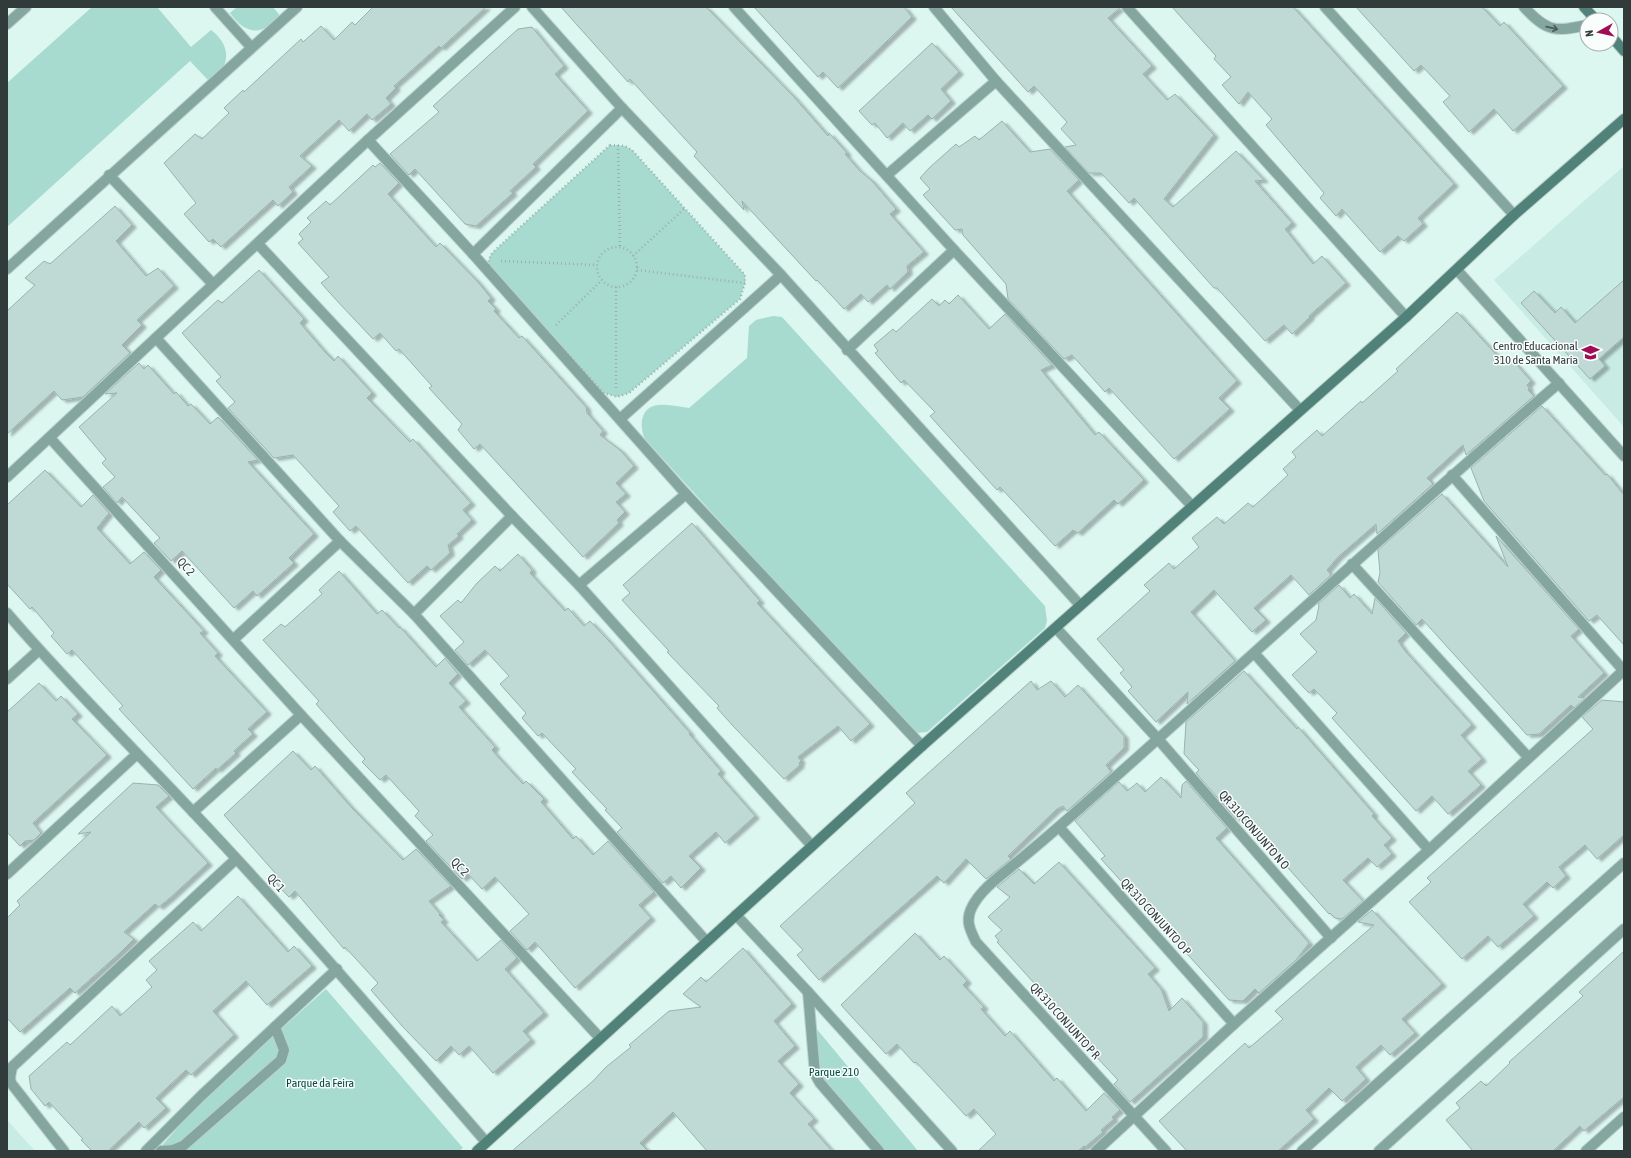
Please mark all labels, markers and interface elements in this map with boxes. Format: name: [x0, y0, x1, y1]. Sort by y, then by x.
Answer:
north arrow: [1579, 12, 1619, 52]
one-way arrow: [1545, 25, 1558, 33]
text: N: [1583, 29, 1595, 37]
place label: Centro Educacional 310 de Santa Maria: [1493, 339, 1579, 367]
school or university icon: Centro Educacional 310 de Santa Maria: [1581, 343, 1601, 363]
street label: QC 2: [174, 555, 198, 579]
street label: QR 310 CONJUNTO N O: [1216, 788, 1292, 872]
street label: QC 2: [448, 855, 472, 879]
street label: QC 1: [264, 871, 288, 895]
street label: QR 310 CONJUNTO O P: [1118, 876, 1194, 958]
street label: QR 310 CONJUNTO P R: [1027, 980, 1103, 1062]
park label: Parque 210: [809, 1065, 859, 1079]
park label: Parque da Feira: [286, 1076, 354, 1090]

